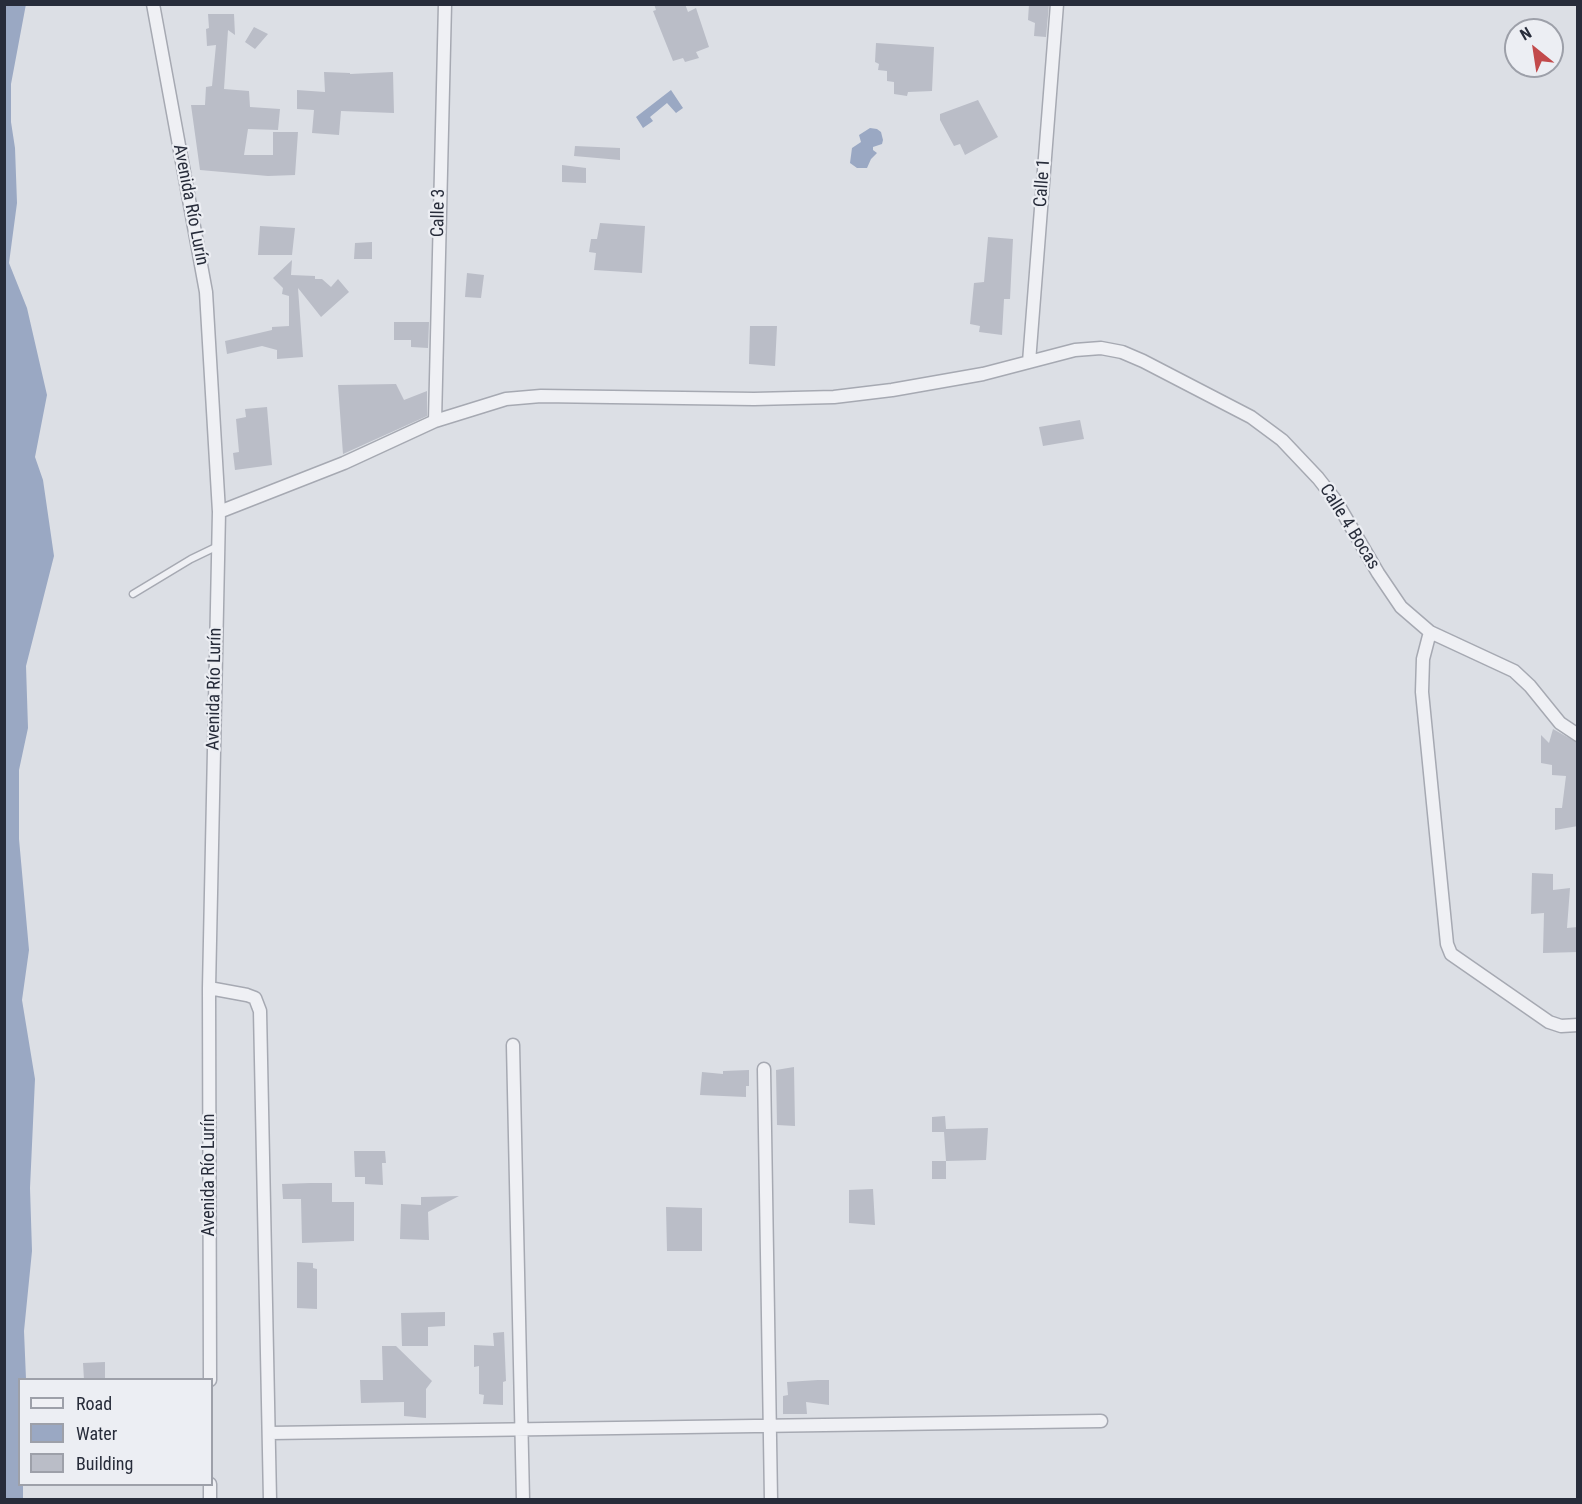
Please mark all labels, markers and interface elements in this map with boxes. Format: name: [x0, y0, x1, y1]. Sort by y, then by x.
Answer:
north arrow: [1504, 18, 1564, 78]
text: N: [1517, 23, 1535, 44]
street label: Avenida Río Lurín: [168, 143, 212, 267]
street label: Calle 1: [1031, 158, 1055, 208]
street label: Calle 3: [428, 189, 450, 237]
street label: Calle 4 Bocas: [1314, 480, 1384, 574]
street label: Avenida Río Lurín: [203, 627, 227, 751]
street label: Avenida Río Lurín: [198, 1114, 220, 1236]
legend: [18, 1378, 213, 1486]
text: Road: [76, 1393, 112, 1414]
text: Water: [76, 1423, 117, 1444]
text: Building: [76, 1453, 133, 1474]

